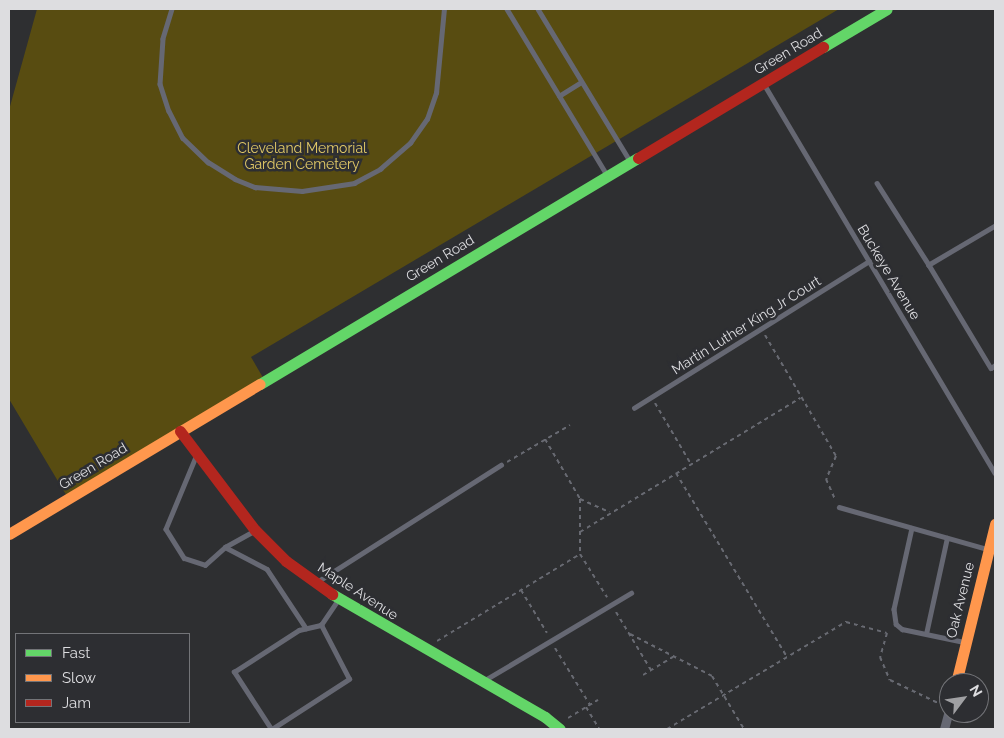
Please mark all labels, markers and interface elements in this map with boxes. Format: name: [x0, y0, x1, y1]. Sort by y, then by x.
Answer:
street label: Green Road: [751, 24, 825, 78]
park label: Cleveland Memorial Garden Cemetery: [237, 140, 367, 172]
street label: Buckeye Avenue: [854, 221, 924, 323]
street label: Green Road: [403, 231, 477, 285]
street label: Martin Luther King Jr Court: [668, 272, 824, 378]
street label: Green Road: [56, 439, 130, 493]
street label: Maple Avenue: [314, 559, 402, 623]
street label: Oak Avenue: [942, 560, 978, 640]
legend: [15, 633, 190, 723]
text: Fast: [62, 644, 90, 662]
text: Slow: [62, 669, 96, 687]
north arrow: [939, 673, 989, 723]
text: N: [966, 682, 986, 699]
text: Jam: [62, 694, 91, 712]

